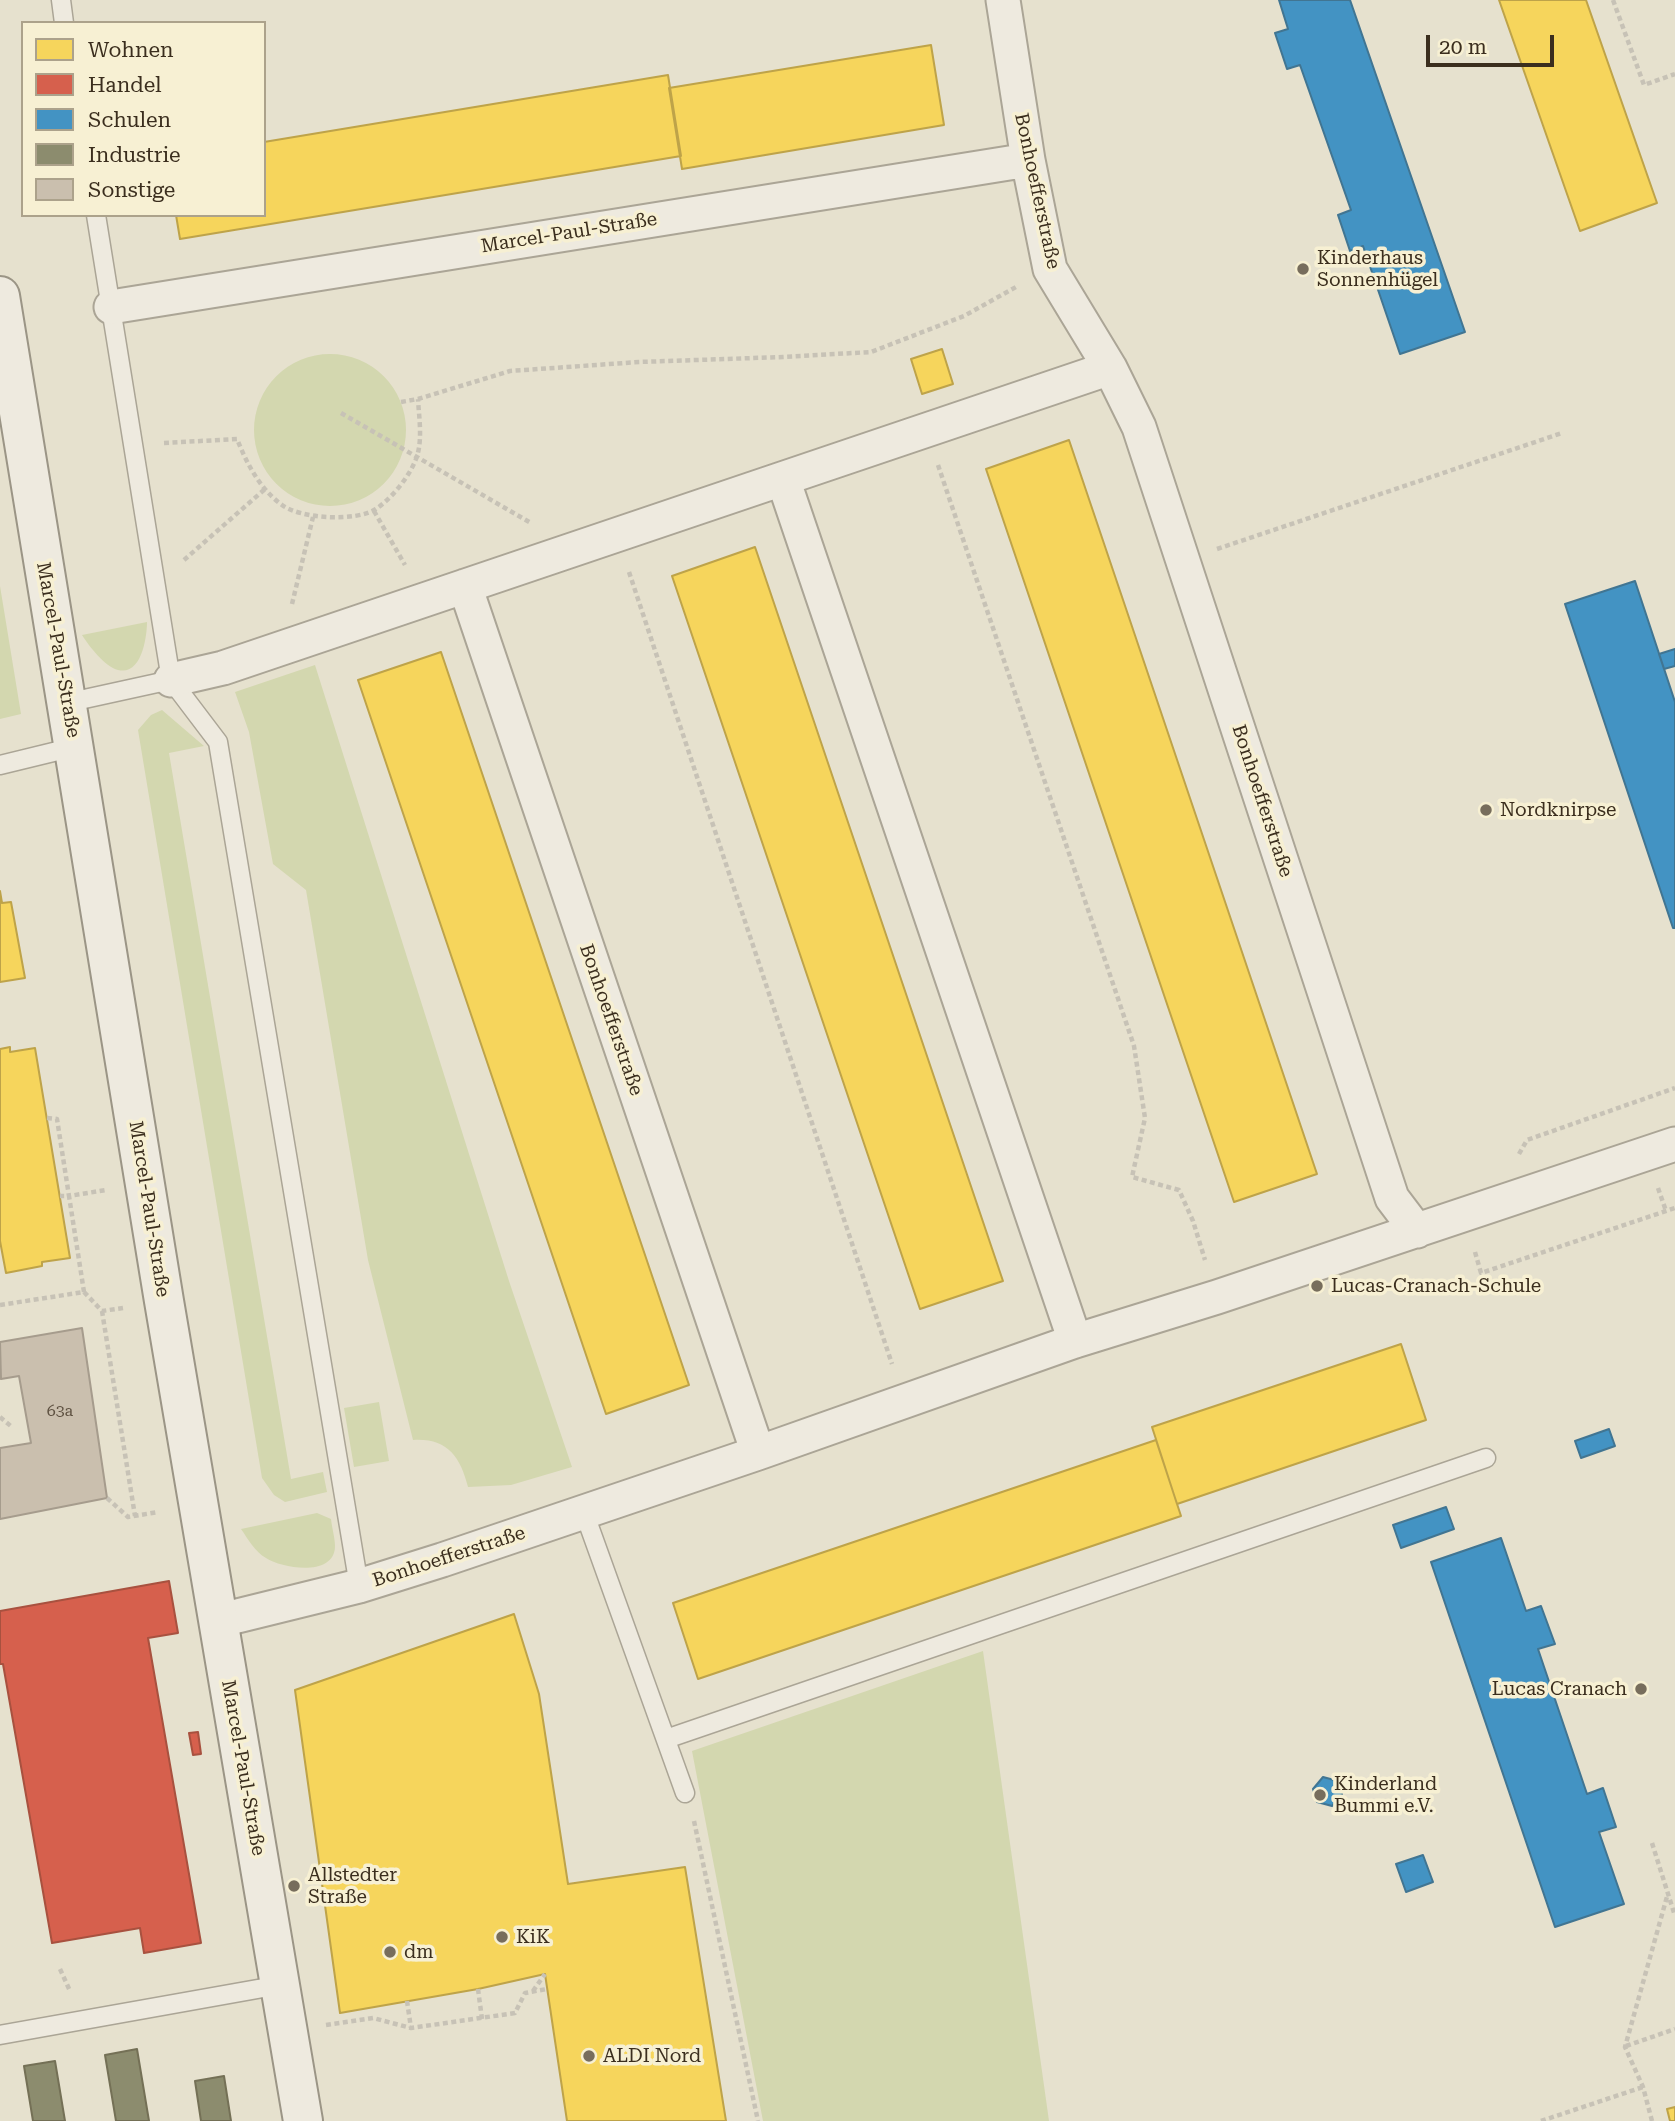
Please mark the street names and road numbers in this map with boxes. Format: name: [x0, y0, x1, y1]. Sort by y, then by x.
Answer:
street label: Bonhoefferstraße: [1009, 111, 1065, 271]
street label: Marcel-Paul-Straße: [479, 208, 659, 258]
street label: Marcel-Paul-Straße: [31, 560, 85, 740]
street label: Bonhoefferstraße: [1227, 722, 1297, 880]
street label: Bonhoefferstraße: [574, 941, 648, 1099]
street label: Marcel-Paul-Straße: [124, 1119, 174, 1299]
street label: Bonhoefferstraße: [370, 1522, 528, 1592]
street label: Marcel-Paul-Straße: [216, 1678, 270, 1858]

